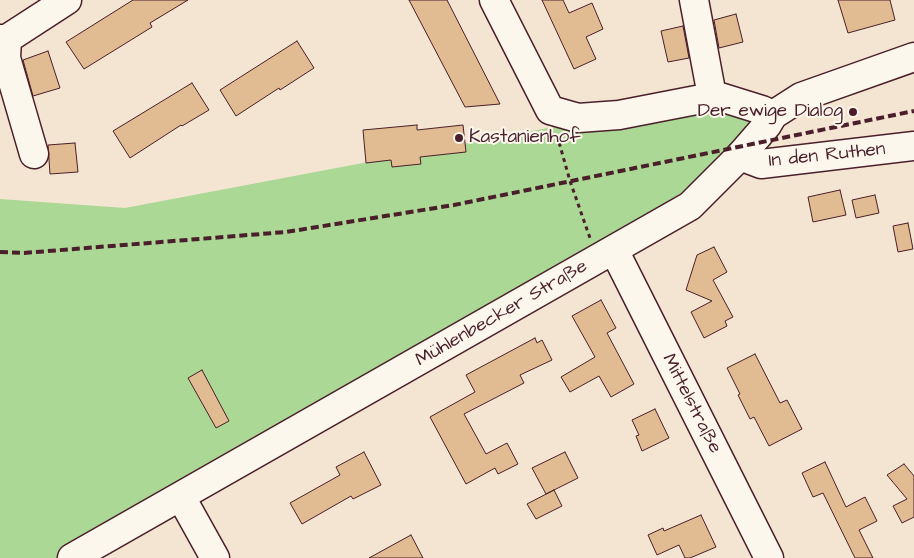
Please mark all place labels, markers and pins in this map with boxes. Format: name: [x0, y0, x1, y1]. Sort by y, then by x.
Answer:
place label: Der ewige Dialog: [698, 101, 843, 123]
marker: Der ewige Dialog: [847, 106, 859, 118]
place label: Kastanienhof: [469, 127, 581, 149]
marker: Kastanienhof: [453, 132, 465, 144]

